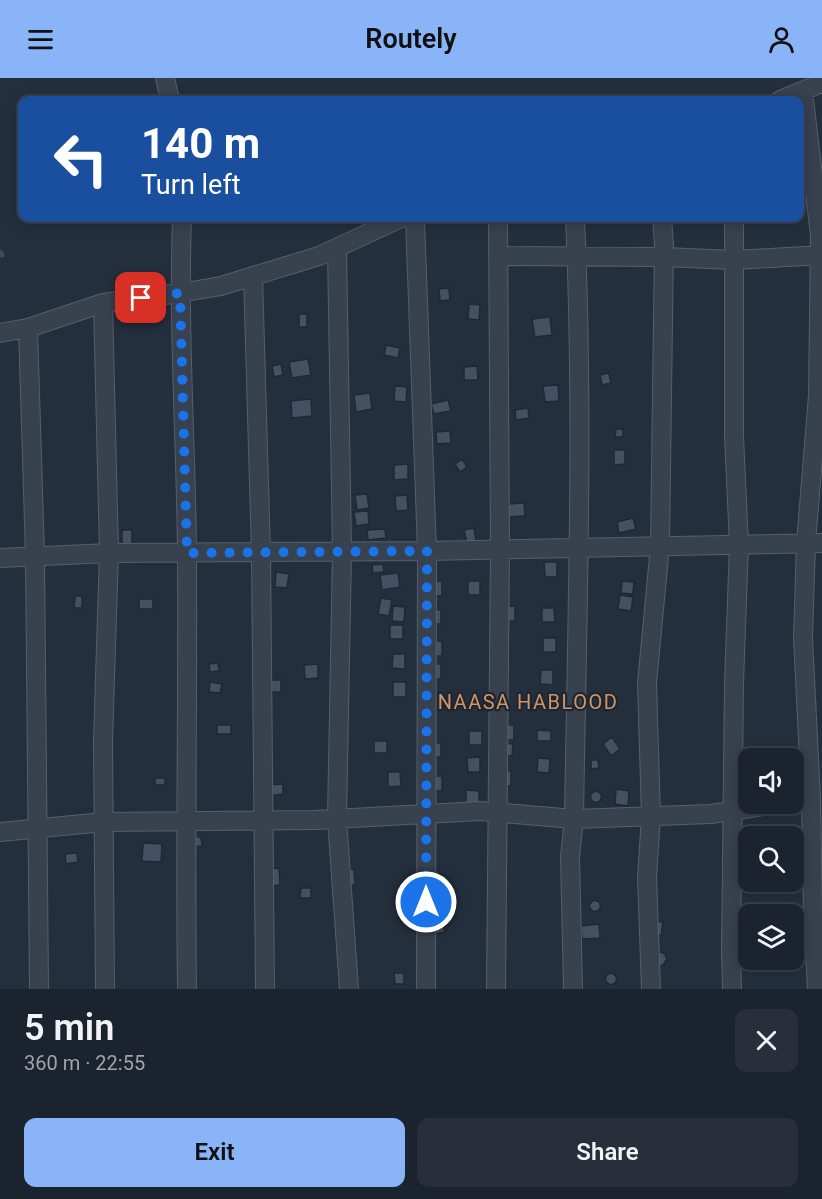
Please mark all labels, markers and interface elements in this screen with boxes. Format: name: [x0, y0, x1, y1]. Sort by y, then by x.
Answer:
icon: menu: [24, 23, 57, 56]
text: Routely: [365, 23, 457, 55]
icon: person: [765, 23, 798, 56]
text: 140 m: [141, 119, 260, 168]
icon: left: [42, 120, 120, 198]
text: Turn left: [141, 169, 241, 201]
pin: [115, 272, 166, 323]
icon: arrive: [124, 281, 157, 314]
district label: NAASA HABLOOD: [438, 690, 618, 714]
map controls: [738, 748, 804, 970]
button: sound: [738, 748, 804, 814]
button: search: [738, 826, 804, 892]
position arrow: [394, 870, 458, 934]
button: layers: [738, 904, 804, 970]
text: 5 min: [24, 1007, 114, 1049]
button: close: [735, 1009, 798, 1072]
text: 360 m · 22:55: [24, 1051, 145, 1075]
button: Exit: [24, 1118, 405, 1187]
button: Share: [417, 1118, 798, 1187]

